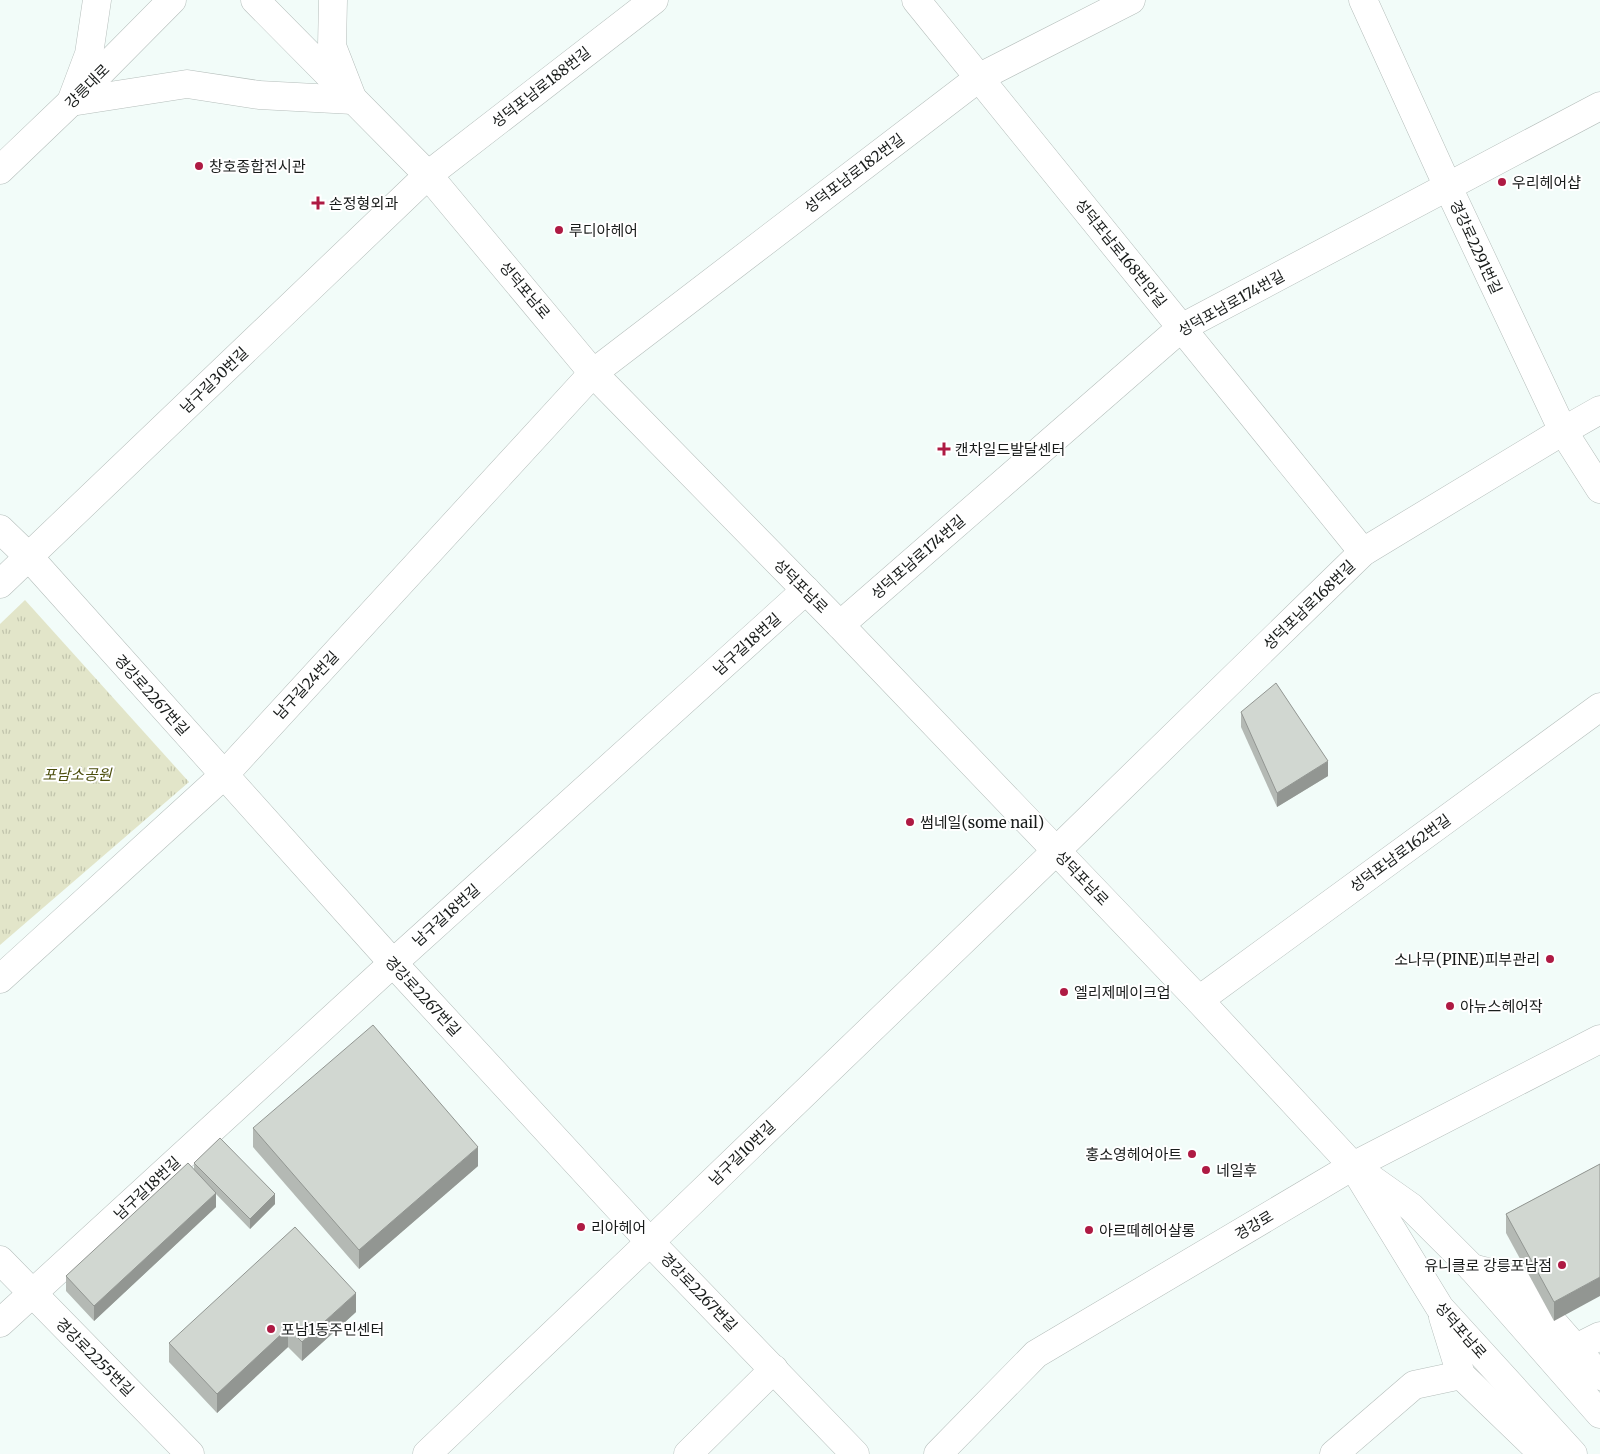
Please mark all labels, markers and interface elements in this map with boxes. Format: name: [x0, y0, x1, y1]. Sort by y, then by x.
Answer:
street label: 성덕포남로188번길: [488, 42, 594, 132]
street label: 강릉대로: [61, 60, 113, 112]
street label: 성덕포남로182번길: [800, 129, 908, 217]
place label: 창호종합전시관: [209, 157, 306, 176]
marker: 창호종합전시관: [193, 160, 205, 172]
place label: 우리헤어샵: [1512, 173, 1581, 192]
marker: 우리헤어샵: [1496, 176, 1508, 188]
place label: 손정형외과: [329, 194, 398, 213]
street label: 성덕포남로168번안길: [1071, 195, 1171, 311]
marker: 손정형외과: [311, 196, 325, 210]
street label: 경강로2291번길: [1446, 197, 1506, 297]
place label: 루디아헤어: [569, 221, 638, 240]
marker: 루디아헤어: [553, 224, 565, 236]
street label: 성덕포남로: [496, 257, 554, 323]
street label: 성덕포남로174번길: [1174, 266, 1288, 340]
street label: 남구길30번길: [176, 343, 252, 417]
place label: 캔차일드발달센터: [955, 440, 1065, 459]
marker: 캔차일드발달센터: [937, 442, 951, 456]
street label: 성덕포남로174번길: [867, 511, 969, 603]
street label: 성덕포남로: [770, 555, 832, 617]
street label: 성덕포남로168번길: [1259, 556, 1359, 654]
street label: 남구길18번길: [709, 609, 785, 679]
street label: 남구길24번길: [269, 647, 343, 723]
street label: 경강로2267번길: [111, 650, 193, 740]
park label: 포남소공원: [42, 765, 113, 784]
street label: 성덕포남로162번길: [1346, 810, 1454, 896]
place label: 썸네일(some nail): [920, 813, 1044, 832]
marker: 썸네일(some nail): [904, 816, 916, 828]
street label: 성덕포남로: [1051, 847, 1113, 909]
street label: 남구길18번길: [408, 880, 484, 950]
place label: 소나무(PINE)피부관리: [1394, 950, 1540, 969]
street label: 경강로2267번길: [381, 952, 465, 1040]
marker: 소나무(PINE)피부관리: [1544, 953, 1556, 965]
place label: 엘리제메이크업: [1074, 983, 1171, 1002]
marker: 엘리제메이크업: [1058, 986, 1070, 998]
place label: 아뉴스헤어작: [1460, 997, 1543, 1016]
marker: 아뉴스헤어작: [1444, 1000, 1456, 1012]
street label: 남구길10번길: [705, 1117, 779, 1189]
place label: 홍소영헤어아트: [1085, 1145, 1182, 1164]
marker: 홍소영헤어아트: [1186, 1148, 1198, 1160]
street label: 남구길18번길: [110, 1152, 184, 1224]
place label: 네일후: [1216, 1161, 1257, 1180]
marker: 네일후: [1200, 1164, 1212, 1176]
street label: 경강로: [1231, 1206, 1277, 1244]
place label: 리아헤어: [591, 1218, 646, 1237]
marker: 리아헤어: [575, 1221, 587, 1233]
place label: 아르떼헤어살롱: [1099, 1221, 1196, 1240]
marker: 아르떼헤어살롱: [1083, 1224, 1095, 1236]
street label: 경강로2267번길: [657, 1248, 741, 1336]
place label: 유니클로 강릉포남점: [1424, 1256, 1552, 1275]
marker: 유니클로 강릉포남점: [1556, 1259, 1568, 1271]
street label: 성덕포남로: [1431, 1298, 1491, 1362]
street label: 경강로2255번길: [52, 1314, 138, 1400]
place label: 포남1동주민센터: [281, 1320, 384, 1339]
marker: 포남1동주민센터: [265, 1323, 277, 1335]

